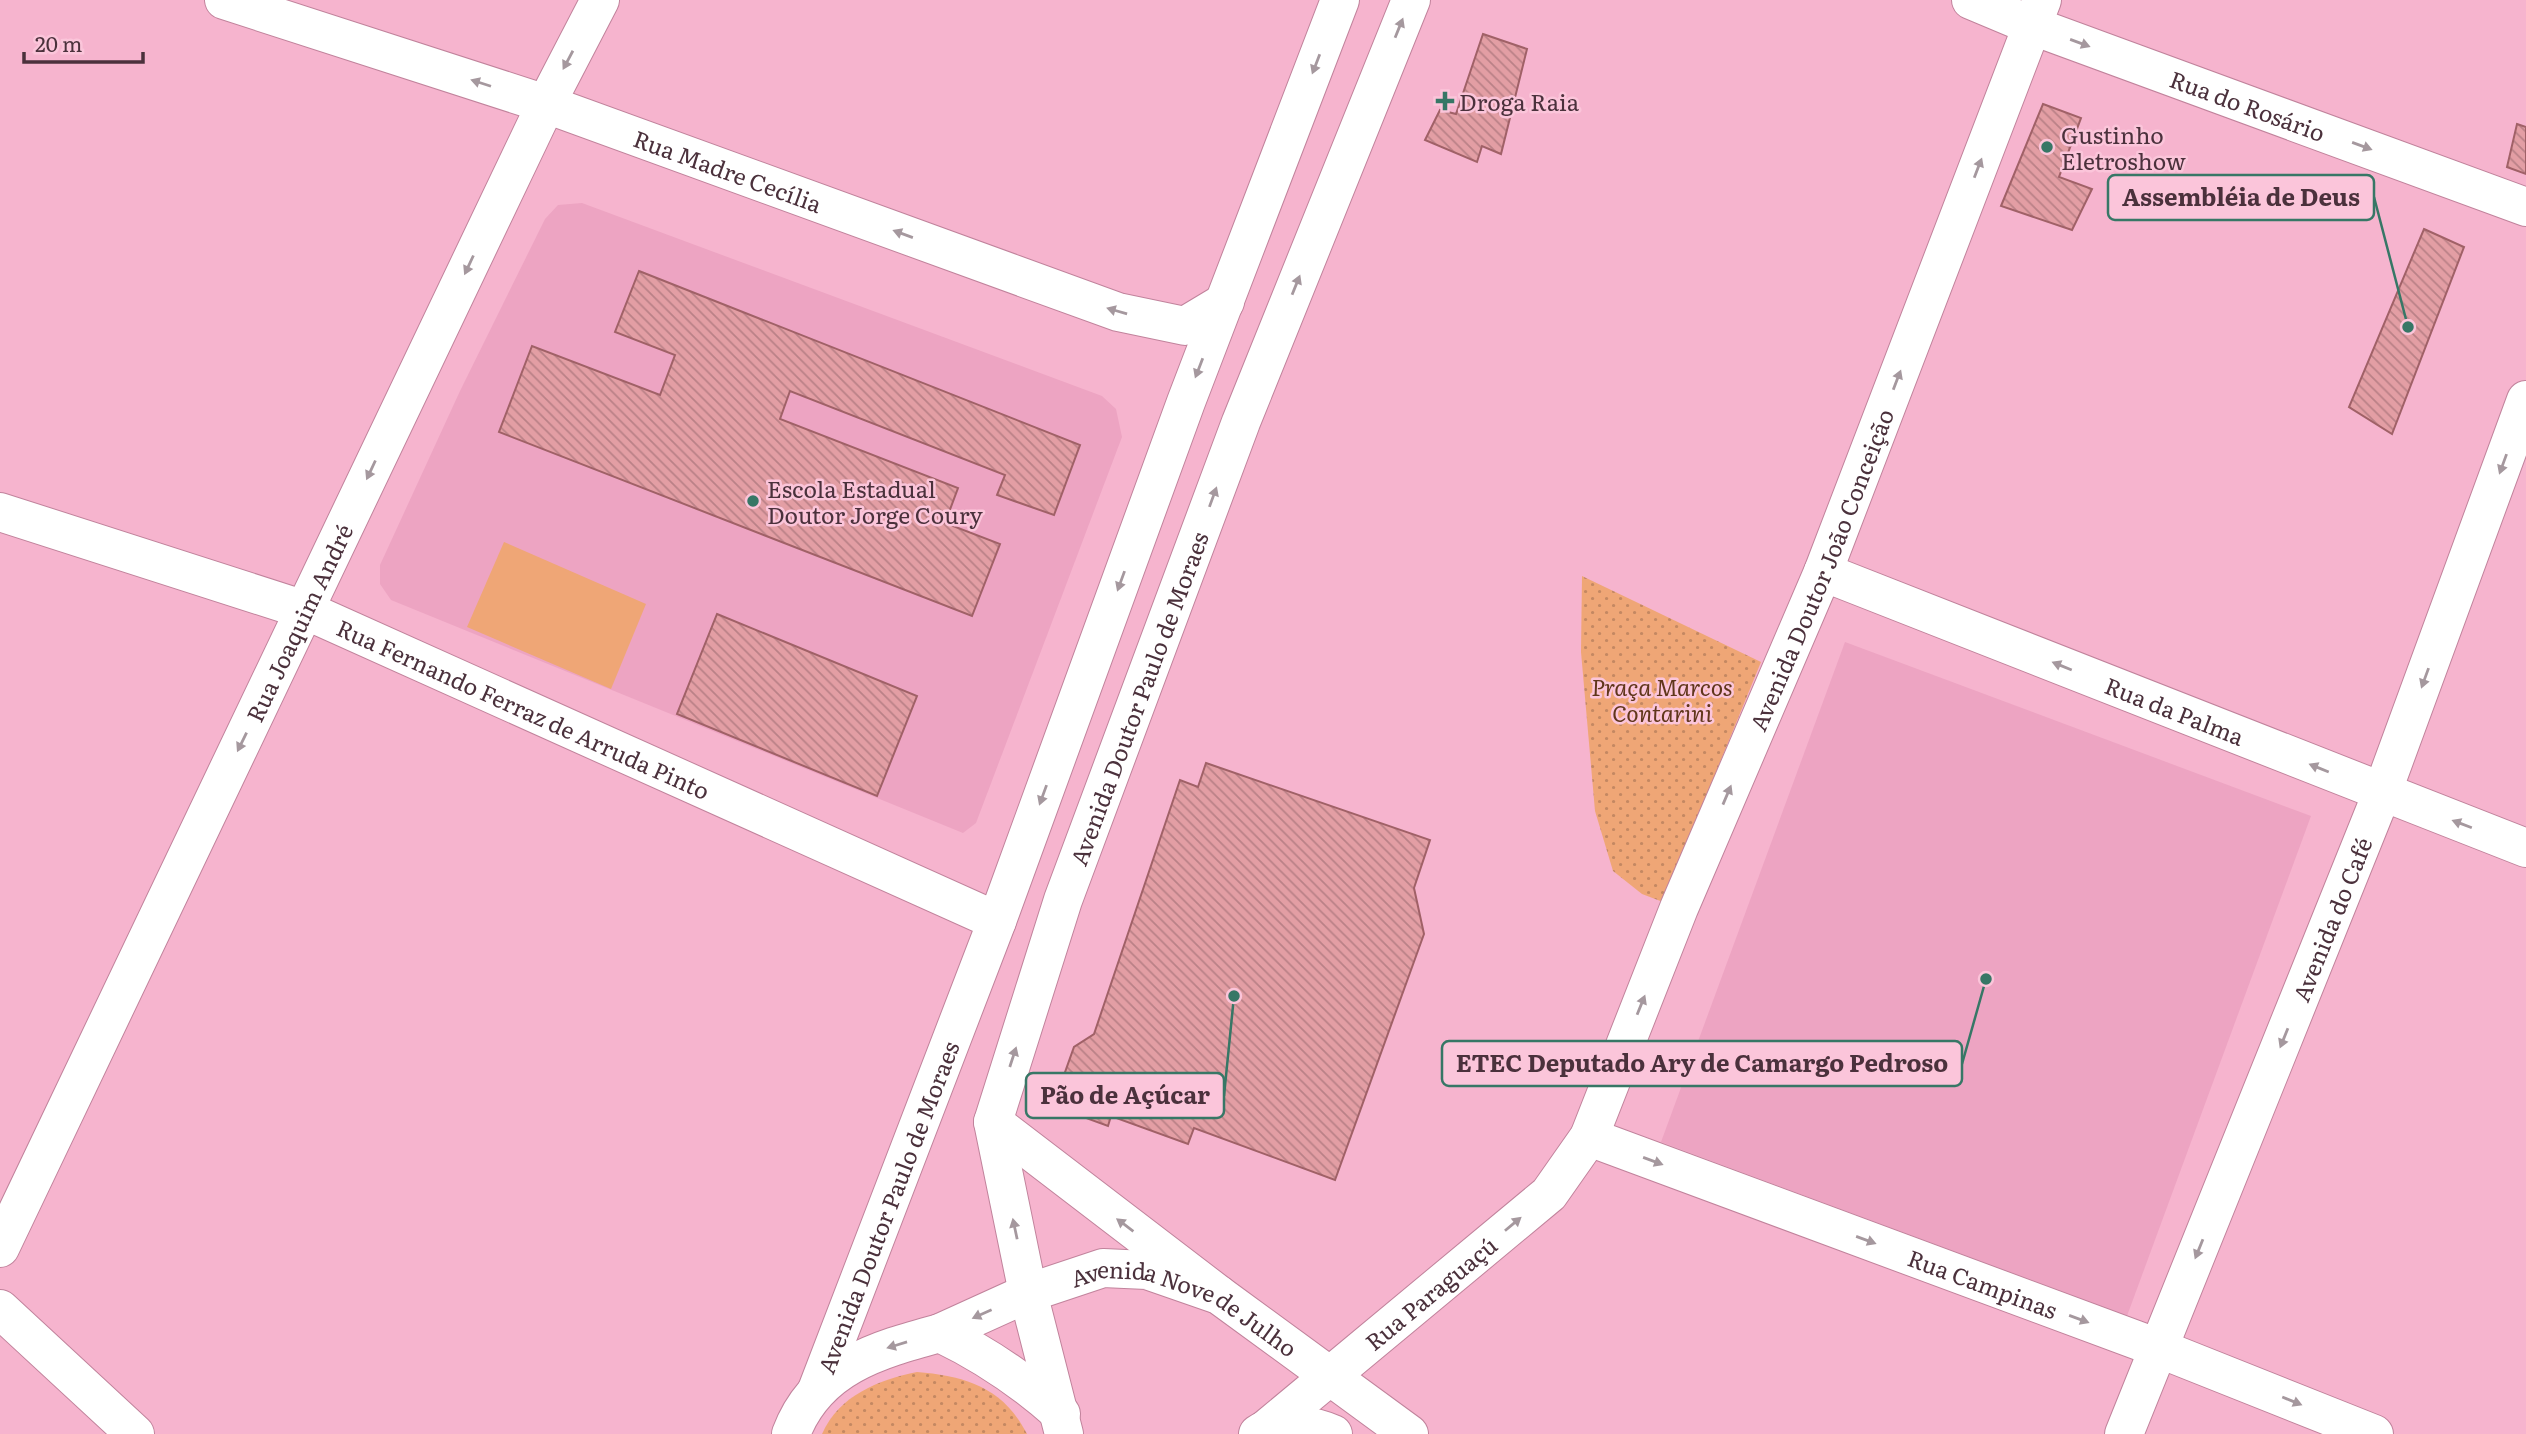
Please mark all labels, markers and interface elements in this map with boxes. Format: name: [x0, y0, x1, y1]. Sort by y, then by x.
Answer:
one-way arrow: [1394, 18, 1405, 39]
scale bar: [24, 21, 144, 65]
text: 20 m: [35, 27, 82, 58]
one-way arrow: [2069, 38, 2090, 49]
one-way arrow: [563, 51, 575, 71]
one-way arrow: [1310, 53, 1321, 74]
street label: Rua do Rosário: [2165, 61, 2330, 149]
one-way arrow: [470, 77, 491, 87]
place label: Droga Raia: [1459, 84, 1580, 118]
marker: Droga Raia: [1437, 93, 1453, 109]
place label: Gustinho Eletroshow: [2061, 117, 2186, 177]
street label: Rua Madre Cecília: [629, 120, 827, 220]
marker: Gustinho Eletroshow: [2039, 139, 2055, 155]
one-way arrow: [2352, 141, 2373, 152]
one-way arrow: [1973, 157, 1984, 178]
callout: Assembléia de Deus: [2108, 175, 2374, 220]
text: Assembléia de Deus: [2122, 178, 2360, 213]
one-way arrow: [892, 228, 913, 239]
one-way arrow: [463, 255, 475, 275]
one-way arrow: [1290, 274, 1301, 295]
one-way arrow: [1106, 305, 1127, 315]
one-way arrow: [1194, 357, 1205, 378]
one-way arrow: [1891, 370, 1902, 391]
street label: Avenida Doutor João Conceição: [1740, 403, 1901, 736]
one-way arrow: [2497, 453, 2508, 474]
one-way arrow: [365, 460, 376, 481]
place label: Escola Estadual Doutor Jorge Coury: [767, 471, 984, 531]
one-way arrow: [1208, 486, 1219, 507]
marker: Escola Estadual Doutor Jorge Coury: [745, 493, 761, 509]
street label: Rua Joaquim André: [237, 518, 360, 727]
street label: Avenida Doutor Paulo de Moraes: [1060, 527, 1216, 870]
one-way arrow: [1115, 571, 1126, 592]
street label: Rua Fernando Ferraz de Arruda Pinto: [332, 610, 716, 807]
one-way arrow: [2051, 661, 2072, 672]
street label: Rua da Palma: [2100, 667, 2250, 753]
one-way arrow: [2419, 667, 2430, 688]
park label: Praça Marcos Contarini: [1591, 669, 1733, 729]
one-way arrow: [236, 732, 247, 752]
one-way arrow: [2308, 762, 2329, 773]
one-way arrow: [1722, 784, 1733, 805]
one-way arrow: [1037, 785, 1048, 806]
one-way arrow: [2452, 818, 2473, 829]
street label: Avenida do Café: [2283, 832, 2380, 1006]
one-way arrow: [1635, 995, 1646, 1016]
one-way arrow: [2278, 1027, 2289, 1048]
street label: Avenida Doutor Paulo de Moraes: [808, 1036, 966, 1378]
callout: ETEC Deputado Ary de Camargo Pedroso: [1442, 1041, 1962, 1086]
text: ETEC Deputado Ary de Camargo Pedroso: [1456, 1044, 1948, 1079]
one-way arrow: [1009, 1046, 1019, 1067]
callout: Pão de Açúcar: [1026, 1073, 1224, 1118]
text: Pão de Açúcar: [1040, 1076, 1210, 1111]
one-way arrow: [1642, 1156, 1663, 1167]
one-way arrow: [1117, 1217, 1135, 1232]
one-way arrow: [1504, 1217, 1521, 1232]
one-way arrow: [1009, 1218, 1020, 1240]
street label: Rua Paraguaçú: [1357, 1228, 1504, 1358]
one-way arrow: [1856, 1235, 1877, 1246]
one-way arrow: [2193, 1238, 2204, 1259]
street label: Rua Campinas: [1903, 1240, 2062, 1326]
street label: Avenida Nove de Julho: [1066, 1251, 1305, 1364]
one-way arrow: [972, 1308, 992, 1320]
one-way arrow: [2069, 1314, 2090, 1325]
one-way arrow: [886, 1341, 907, 1351]
one-way arrow: [2281, 1396, 2302, 1407]

